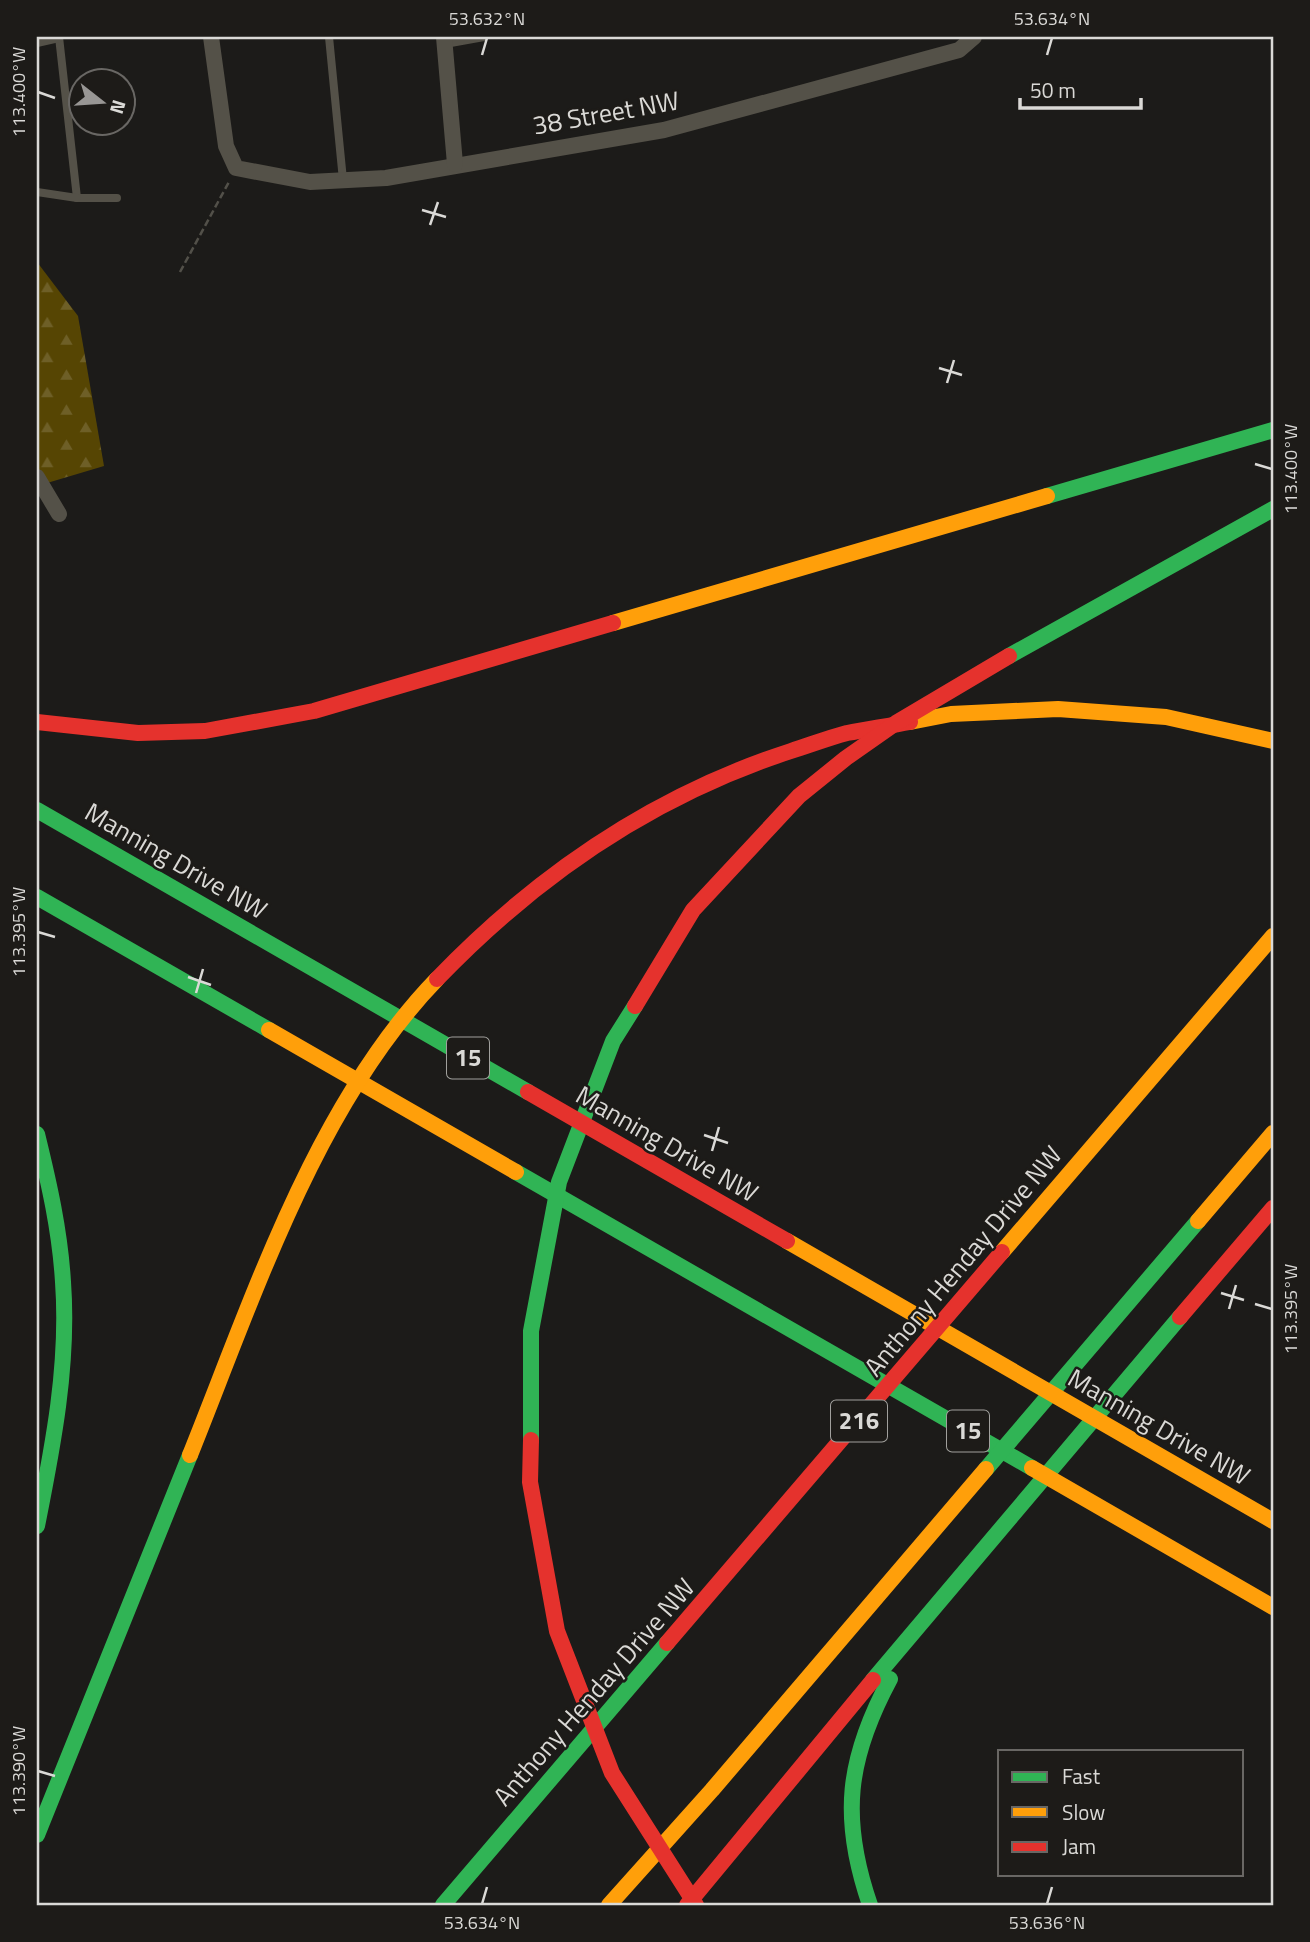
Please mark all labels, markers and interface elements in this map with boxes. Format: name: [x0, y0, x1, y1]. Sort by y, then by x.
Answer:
text: 53.632°N: [449, 5, 525, 32]
text: 53.634°N: [1014, 5, 1090, 32]
text: 113.400°W: [5, 47, 32, 137]
north arrow: [66, 66, 136, 136]
scale bar: [1020, 66, 1140, 110]
text: 50 m: [1030, 74, 1076, 106]
street label: 38 Street NW: [530, 80, 682, 145]
text: N: [103, 97, 135, 118]
text: 113.400°W: [1277, 424, 1304, 514]
street label: Manning Drive NW: [78, 792, 275, 929]
text: 113.395°W: [5, 887, 32, 977]
road number: 15: [447, 1038, 489, 1078]
street label: Manning Drive NW: [569, 1075, 766, 1212]
street label: Anthony Henday Drive NW: [854, 1137, 1071, 1385]
text: 113.395°W: [1277, 1264, 1304, 1354]
street label: Manning Drive NW: [1061, 1358, 1258, 1495]
road number: 216: [831, 1400, 887, 1442]
road number: 15: [947, 1410, 989, 1451]
street label: Anthony Henday Drive NW: [483, 1569, 704, 1814]
text: 113.390°W: [5, 1726, 32, 1816]
legend: [998, 1750, 1244, 1876]
text: Fast: [1062, 1760, 1101, 1792]
text: Slow: [1062, 1796, 1105, 1828]
text: Jam: [1062, 1830, 1096, 1862]
text: 53.634°N: [444, 1909, 520, 1936]
text: 53.636°N: [1009, 1909, 1085, 1936]

